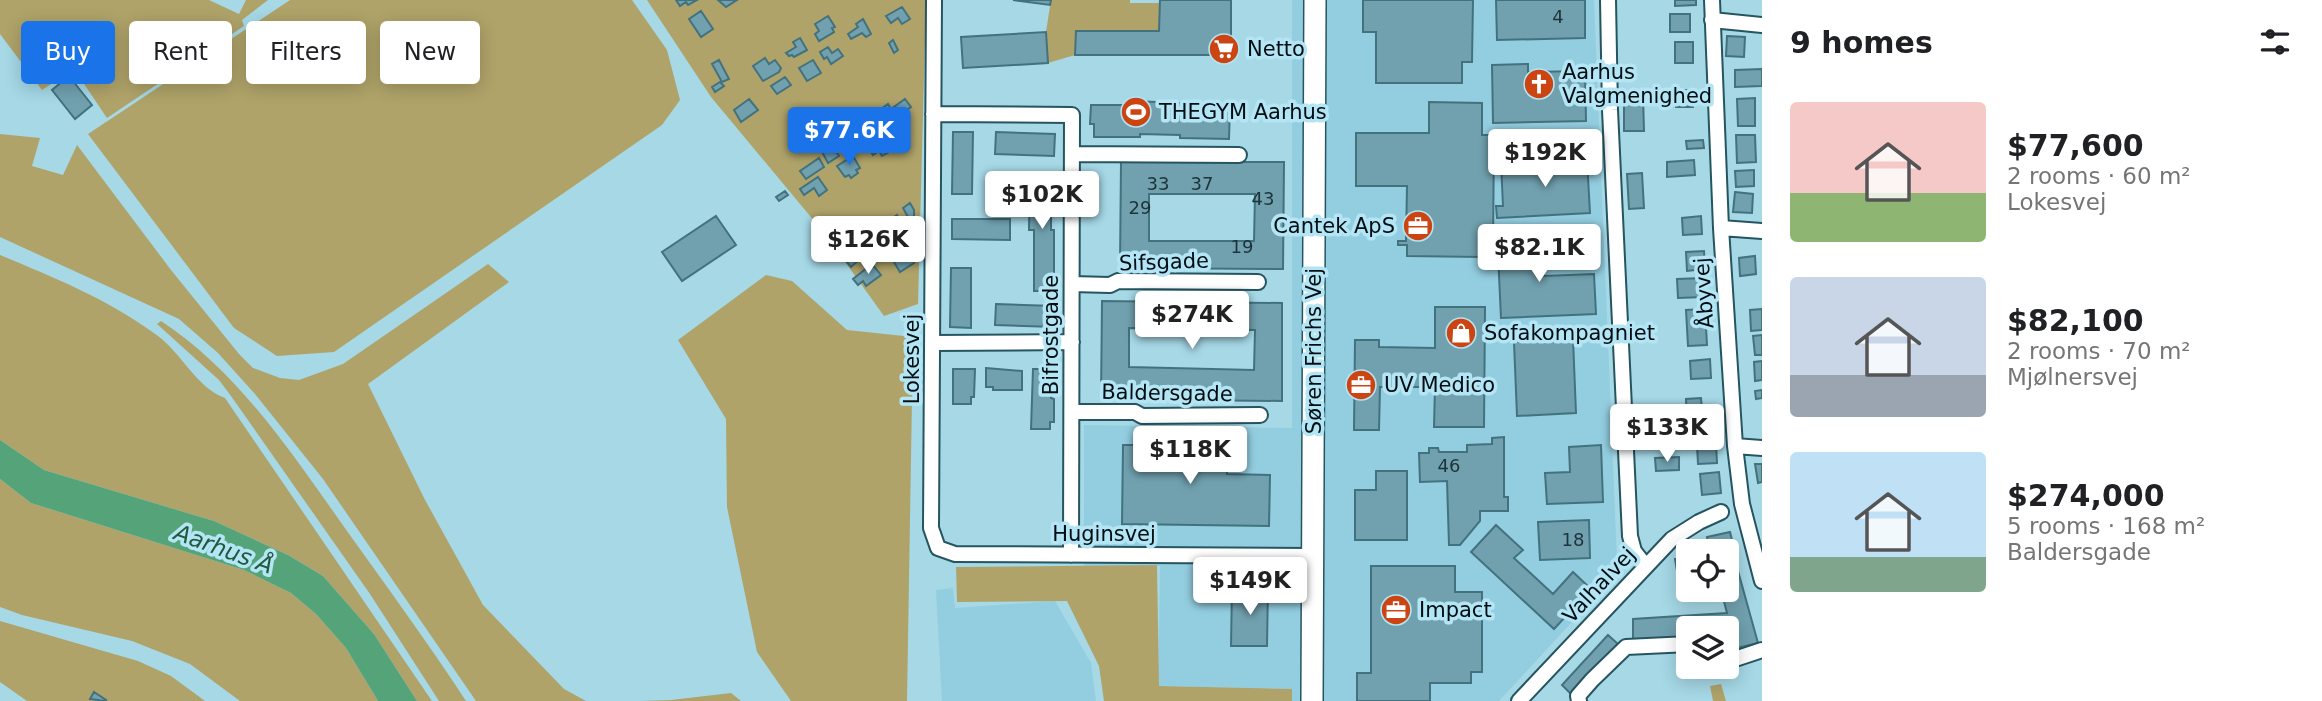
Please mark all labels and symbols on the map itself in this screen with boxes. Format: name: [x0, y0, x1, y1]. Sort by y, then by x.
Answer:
house number: 4: [1552, 6, 1564, 27]
supermarket icon: Netto: [1207, 32, 1241, 66]
place label: Netto: [1247, 37, 1305, 61]
place label: Aarhus Valgmenighed: [1562, 60, 1712, 108]
church icon: Aarhus Valgmenighed: [1522, 67, 1556, 101]
sports icon: THEGYM Aarhus: [1119, 95, 1153, 129]
place label: THEGYM Aarhus: [1158, 100, 1327, 124]
pin: $77.6K: [792, 108, 906, 167]
pin: $192K: [1496, 130, 1594, 189]
pin: $102K: [993, 172, 1091, 231]
house number: 33: [1147, 173, 1169, 194]
house number: 37: [1191, 173, 1213, 194]
house number: 43: [1252, 188, 1274, 209]
house number: 29: [1129, 197, 1151, 218]
office icon: Cantek ApS: [1401, 209, 1435, 243]
place label: Cantek ApS: [1273, 214, 1395, 238]
pin: $126K: [819, 216, 917, 276]
pin: $82.1K: [1482, 224, 1596, 284]
house number: 19: [1231, 236, 1253, 257]
street label: Sifsgade: [1119, 248, 1209, 276]
street label: Åbyvej: [1688, 257, 1718, 330]
street label: Søren Frichs Vej: [1302, 268, 1326, 434]
street label: Bifrostgade: [1039, 275, 1063, 395]
pin: $274K: [1143, 292, 1241, 351]
street label: Lokesvej: [900, 314, 924, 404]
shop icon: Sofakompagniet: [1444, 316, 1478, 350]
place label: Sofakompagniet: [1484, 321, 1655, 345]
office icon: UV Medico: [1344, 368, 1378, 402]
place label: UV Medico: [1384, 373, 1495, 397]
street label: Baldersgade: [1101, 380, 1233, 406]
pin: $133K: [1618, 405, 1716, 464]
pin: $118K: [1141, 426, 1239, 486]
house number: 46: [1438, 455, 1460, 476]
water label: Aarhus Å: [169, 517, 277, 579]
street label: Huginsvej: [1052, 522, 1156, 546]
house number: 18: [1562, 529, 1584, 550]
street label: Valhalvej: [1558, 542, 1640, 628]
pin: $149K: [1201, 558, 1299, 617]
office icon: Impact: [1379, 593, 1413, 627]
place label: Impact: [1419, 598, 1492, 622]

